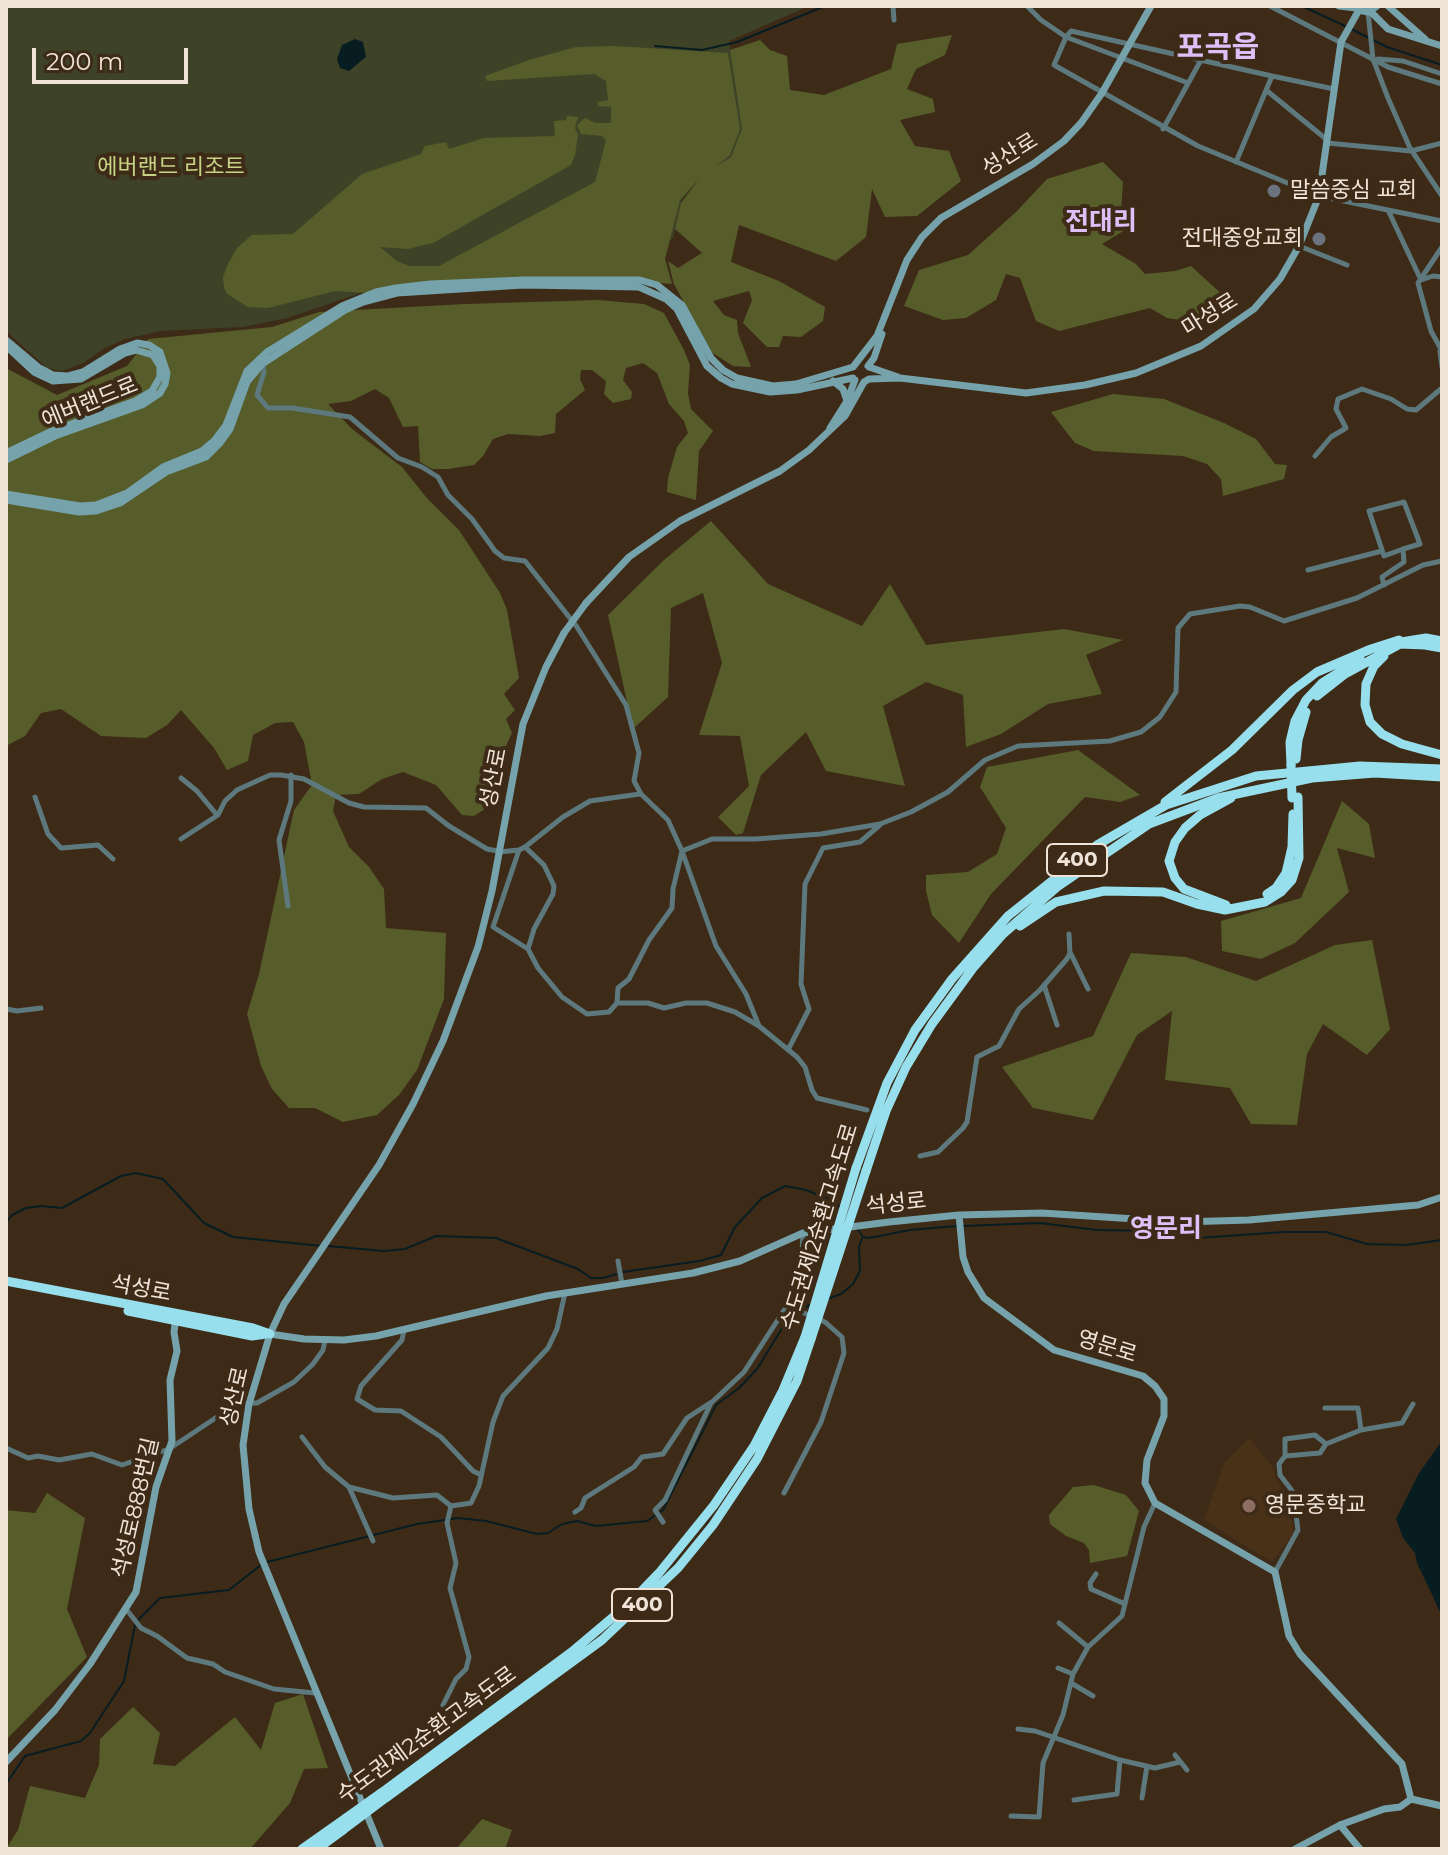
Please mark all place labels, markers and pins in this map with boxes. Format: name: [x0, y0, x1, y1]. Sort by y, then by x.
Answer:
place label: 말씀중심 교회: [1290, 178, 1417, 204]
marker: 말씀중심 교회: [1265, 182, 1283, 200]
place label: 전대중앙교회: [1182, 226, 1303, 252]
marker: 전대중앙교회: [1310, 230, 1328, 248]
place label: 영문중학교: [1265, 1493, 1366, 1519]
marker: 영문중학교: [1240, 1497, 1258, 1515]

